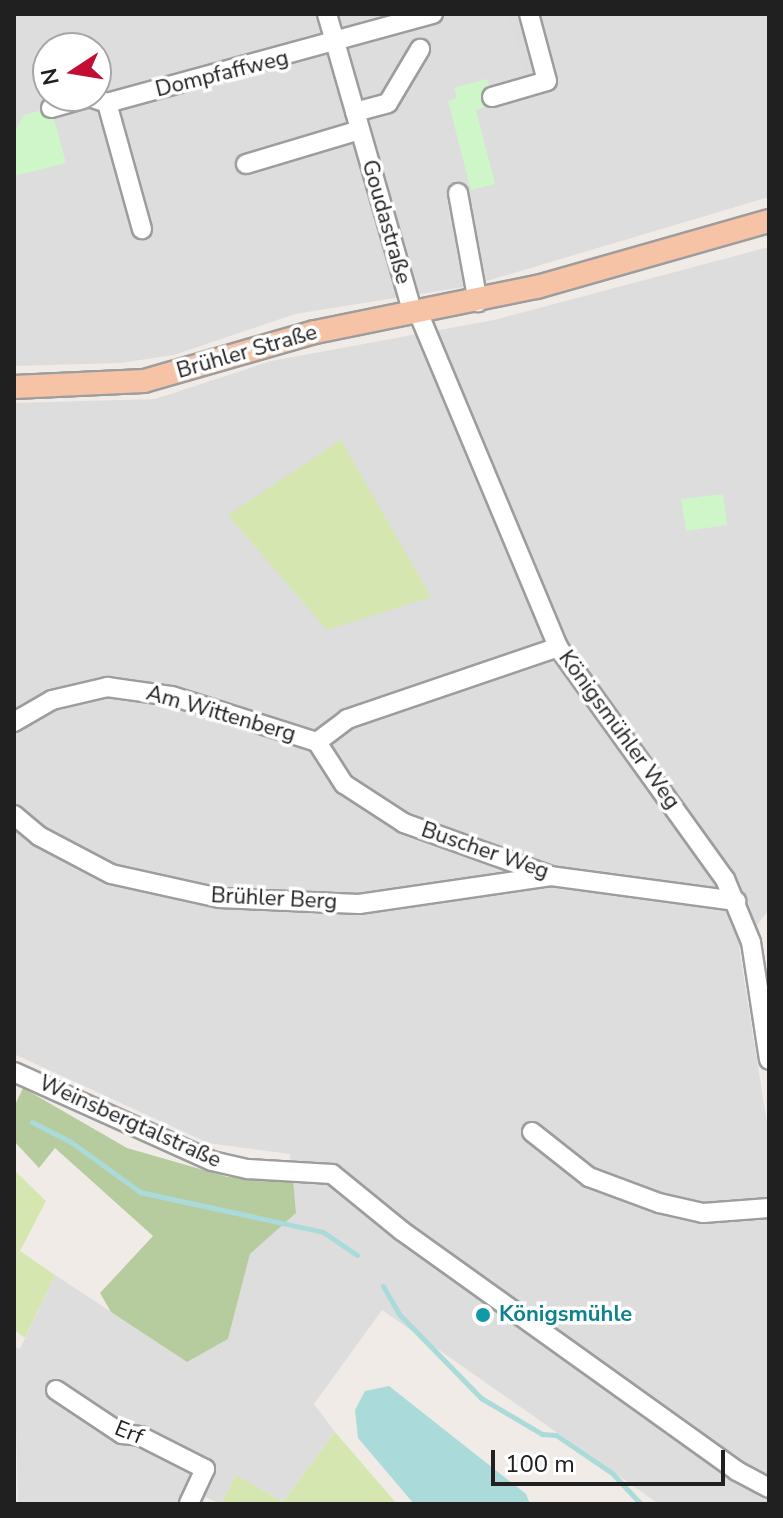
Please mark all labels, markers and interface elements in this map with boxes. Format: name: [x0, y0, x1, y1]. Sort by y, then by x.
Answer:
north arrow: [32, 32, 112, 112]
street label: Dompfaffweg: [153, 45, 291, 103]
text: N: [34, 65, 67, 88]
street label: Goudastraße: [356, 157, 416, 287]
street label: Brühler Straße: [174, 319, 320, 385]
street label: Königsmühler Weg: [553, 646, 685, 814]
street label: Am Wittenberg: [143, 680, 299, 748]
street label: Buscher Weg: [418, 817, 552, 885]
street label: Brühler Berg: [210, 883, 338, 915]
street label: Weinsbergtalstraße: [35, 1070, 225, 1174]
place label: Königsmühle: [499, 1302, 632, 1328]
marker: Königsmühle: [474, 1306, 492, 1324]
street label: Erf: [111, 1415, 147, 1451]
scale bar: [495, 1434, 729, 1484]
text: 100 m: [505, 1448, 575, 1480]

